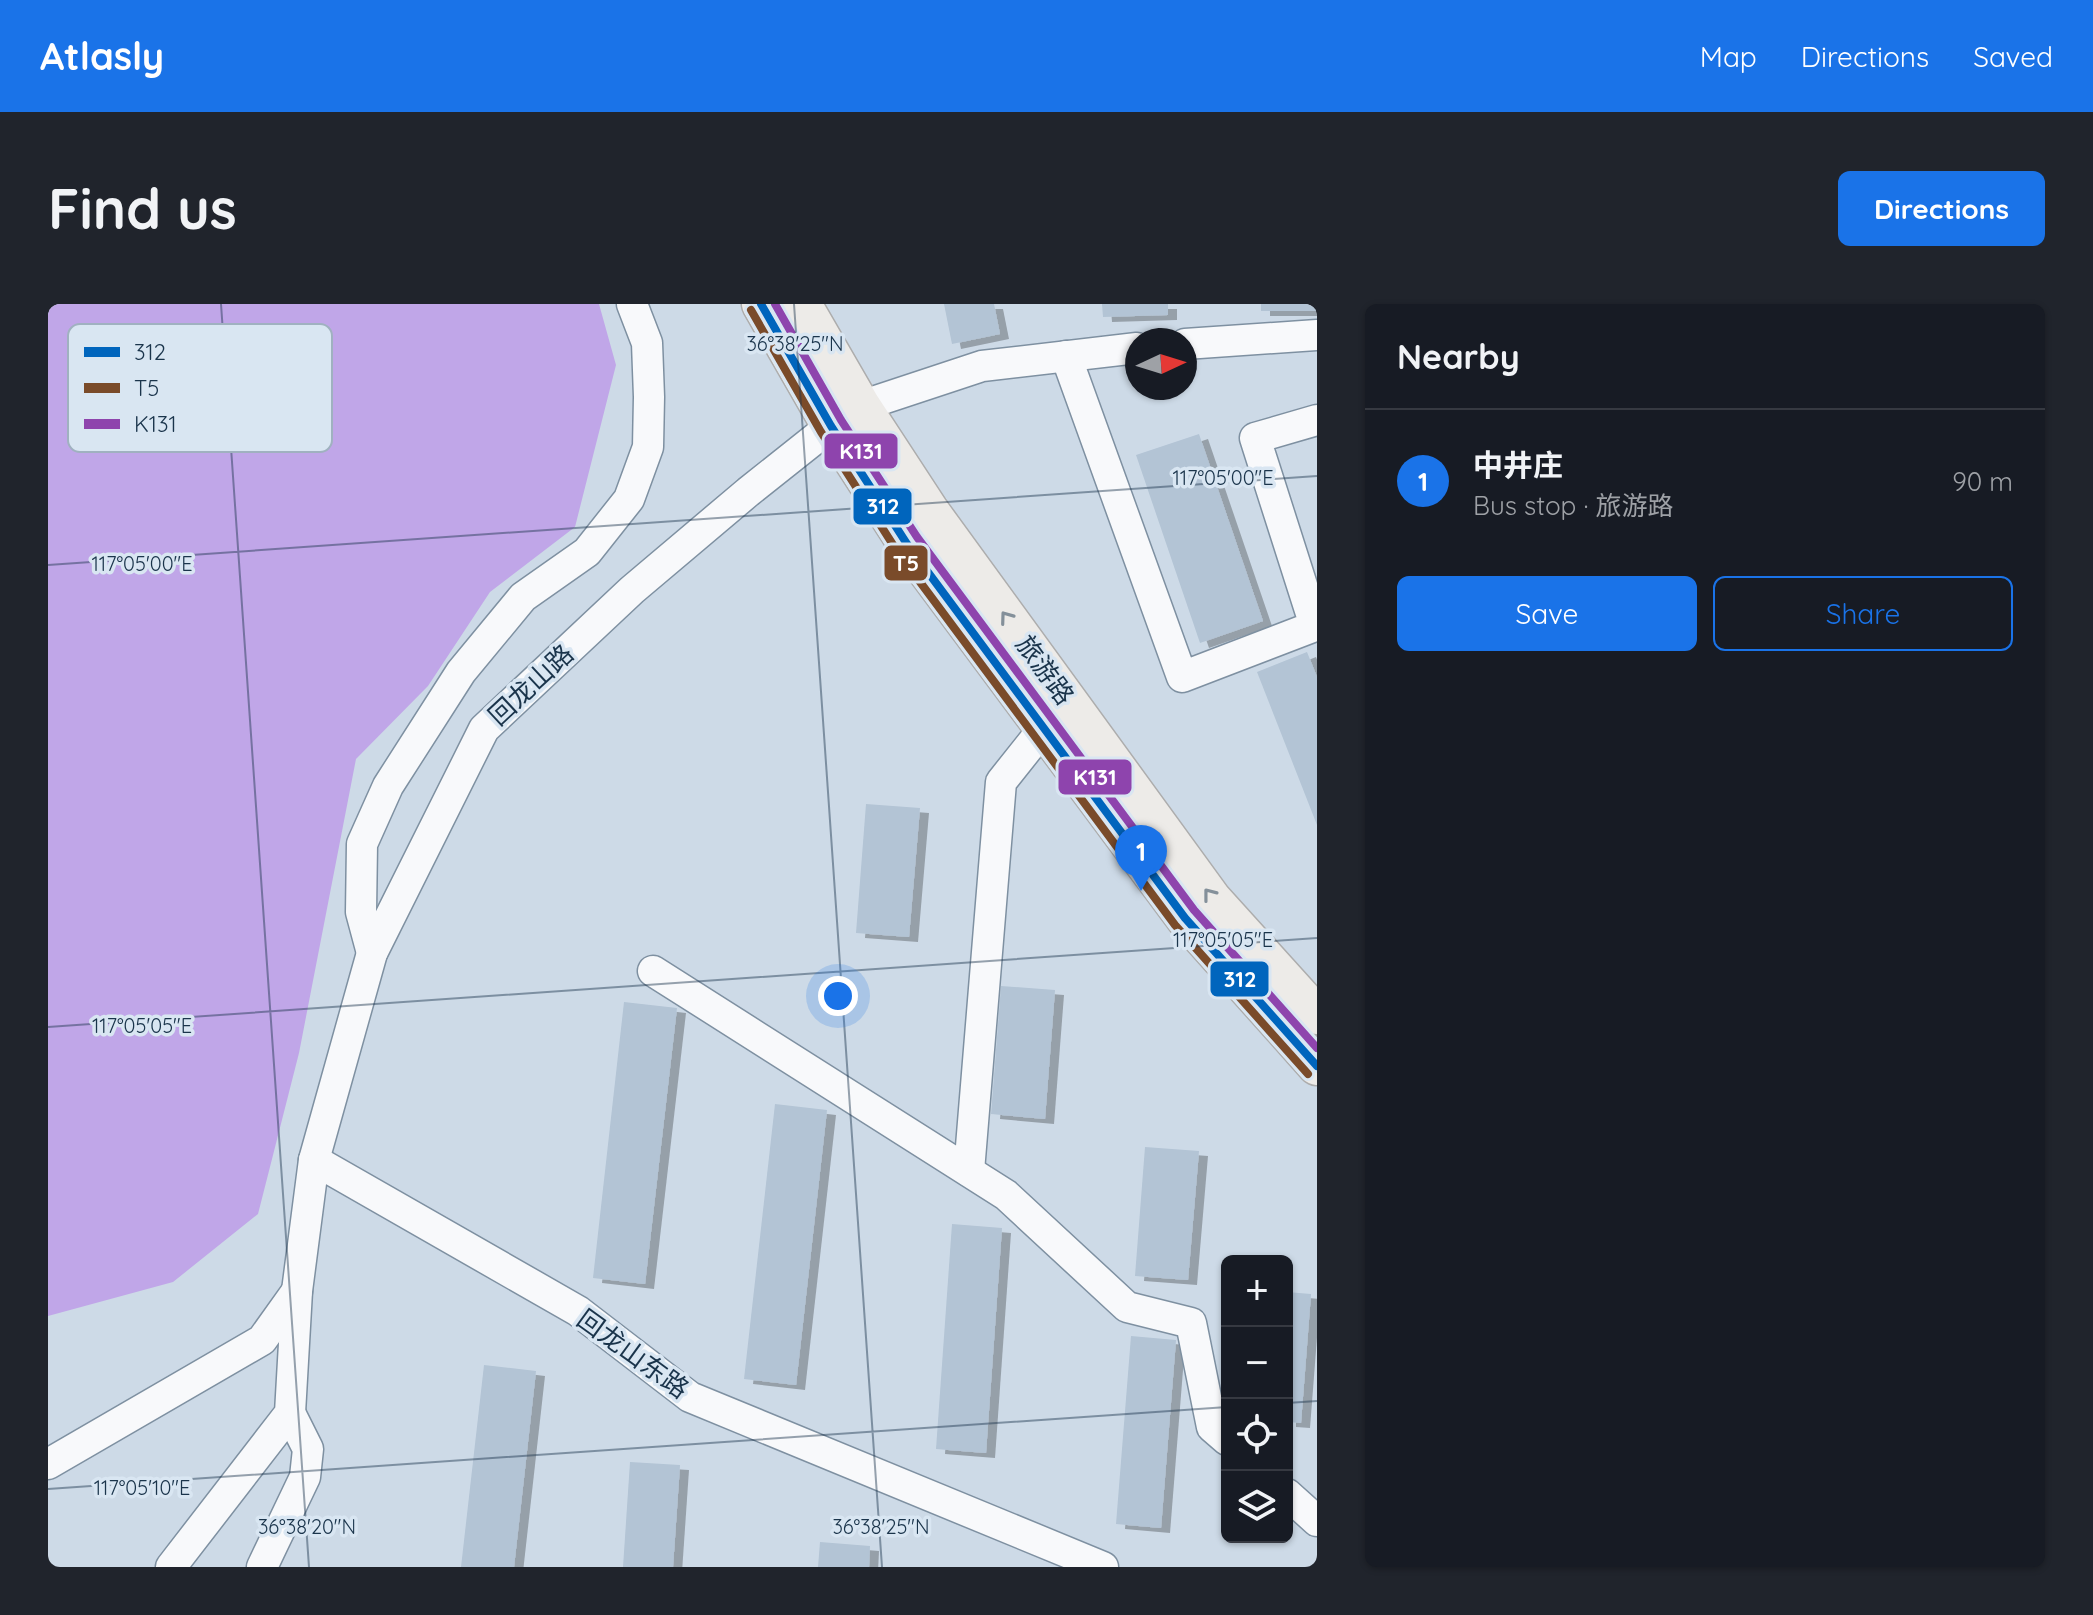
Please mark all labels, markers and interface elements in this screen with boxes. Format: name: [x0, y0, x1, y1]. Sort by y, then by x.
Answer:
text: Atlasly: [40, 32, 164, 80]
text: Map: [1700, 39, 1757, 74]
text: Directions: [1801, 39, 1929, 74]
text: Saved: [1973, 39, 2053, 74]
button: Directions: [1838, 171, 2045, 246]
text: Find us: [48, 173, 237, 243]
legend: [68, 324, 332, 452]
north arrow: [1125, 328, 1197, 400]
text: 36°38'25"N: [746, 331, 844, 356]
text: Nearby: [1397, 335, 1520, 378]
text: 312: [134, 338, 166, 366]
text: T5: [134, 374, 159, 402]
text: K131: [134, 410, 177, 438]
line badge: K131: [823, 432, 899, 470]
text: K131: [839, 437, 883, 465]
text: 中井庄: [1473, 446, 1563, 484]
text: 117°05'00"E: [1172, 465, 1274, 490]
text: 1: [1418, 465, 1428, 498]
text: 90 m: [1952, 465, 2013, 498]
line badge: 312: [852, 487, 913, 526]
text: Bus stop · 旅游路: [1473, 489, 1674, 522]
text: 312: [867, 492, 899, 520]
line badge: T5: [883, 544, 929, 582]
text: T5: [893, 549, 919, 577]
text: 117°05'00"E: [91, 551, 193, 576]
button: Save: [1397, 576, 1697, 651]
button: Share: [1713, 576, 2013, 651]
one-way arrow: [1001, 611, 1016, 625]
street label: 旅游路: [1009, 628, 1082, 711]
street label: 回龙山路: [481, 637, 580, 732]
line badge: K131: [1057, 758, 1133, 796]
text: K131: [1073, 763, 1117, 791]
pin: 1: [1115, 825, 1167, 891]
one-way arrow: [1204, 888, 1218, 903]
text: 117°05'05"E: [1173, 927, 1273, 952]
line badge: 312: [1209, 960, 1270, 998]
text: 312: [1224, 965, 1256, 993]
your location: [818, 976, 858, 1016]
text: 117°05'05"E: [92, 1013, 192, 1038]
map controls: [1221, 1255, 1293, 1543]
button: +: [1221, 1255, 1293, 1327]
street label: 回龙山东路: [571, 1302, 696, 1405]
button: −: [1221, 1327, 1293, 1399]
button: locate: [1221, 1399, 1293, 1471]
button: layers: [1221, 1471, 1293, 1543]
text: 117°05'10"E: [94, 1475, 190, 1500]
text: 36°38'20"N: [258, 1514, 356, 1539]
text: 36°38'25"N: [832, 1514, 930, 1539]

